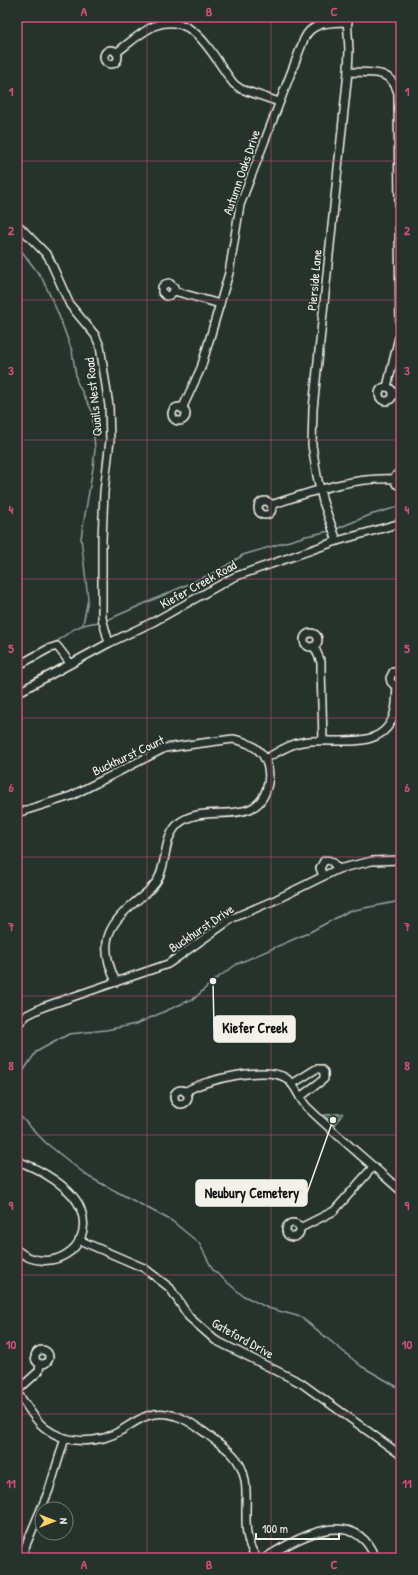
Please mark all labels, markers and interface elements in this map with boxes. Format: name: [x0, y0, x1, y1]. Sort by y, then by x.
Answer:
text: A: [81, 2, 88, 20]
text: B: [206, 2, 213, 20]
text: C: [330, 2, 338, 20]
text: 1: [9, 82, 14, 100]
text: 1: [405, 82, 410, 100]
street label: Autumn Oaks Drive: [218, 127, 264, 217]
text: 2: [8, 221, 15, 239]
text: 2: [404, 221, 411, 239]
street label: Pierside Lane: [302, 249, 326, 311]
street label: Quails Nest Road: [80, 357, 106, 437]
text: 3: [8, 361, 14, 379]
text: 3: [404, 361, 410, 379]
text: 4: [9, 500, 14, 518]
text: 4: [405, 500, 410, 518]
street label: Kiefer Creek Road: [157, 556, 239, 612]
text: 5: [8, 639, 14, 657]
text: 5: [404, 639, 410, 657]
street label: Buckhurst Court: [89, 730, 167, 780]
text: 6: [8, 778, 14, 796]
text: 6: [404, 778, 410, 796]
street label: Buckhurst Drive: [165, 900, 237, 956]
text: 7: [7, 917, 15, 935]
text: 7: [403, 917, 411, 935]
callout: Kiefer Creek: [214, 1016, 295, 1042]
text: Kiefer Creek: [222, 1018, 288, 1037]
text: 8: [8, 1056, 14, 1074]
text: 8: [404, 1056, 410, 1074]
callout: Neubury Cemetery: [196, 1180, 307, 1206]
text: Neubury Cemetery: [205, 1183, 299, 1204]
text: 9: [9, 1196, 14, 1214]
text: 9: [405, 1196, 410, 1214]
street label: Gateford Drive: [209, 1314, 277, 1362]
text: 10: [6, 1335, 16, 1353]
text: 10: [402, 1335, 412, 1353]
text: 11: [6, 1474, 16, 1492]
text: 11: [402, 1474, 412, 1492]
north arrow: [34, 1501, 74, 1541]
scale bar: [256, 1515, 339, 1541]
text: N: [57, 1518, 71, 1524]
text: 100 m: [262, 1520, 288, 1537]
text: A: [81, 1555, 88, 1573]
text: B: [206, 1555, 213, 1573]
text: C: [330, 1555, 338, 1573]

